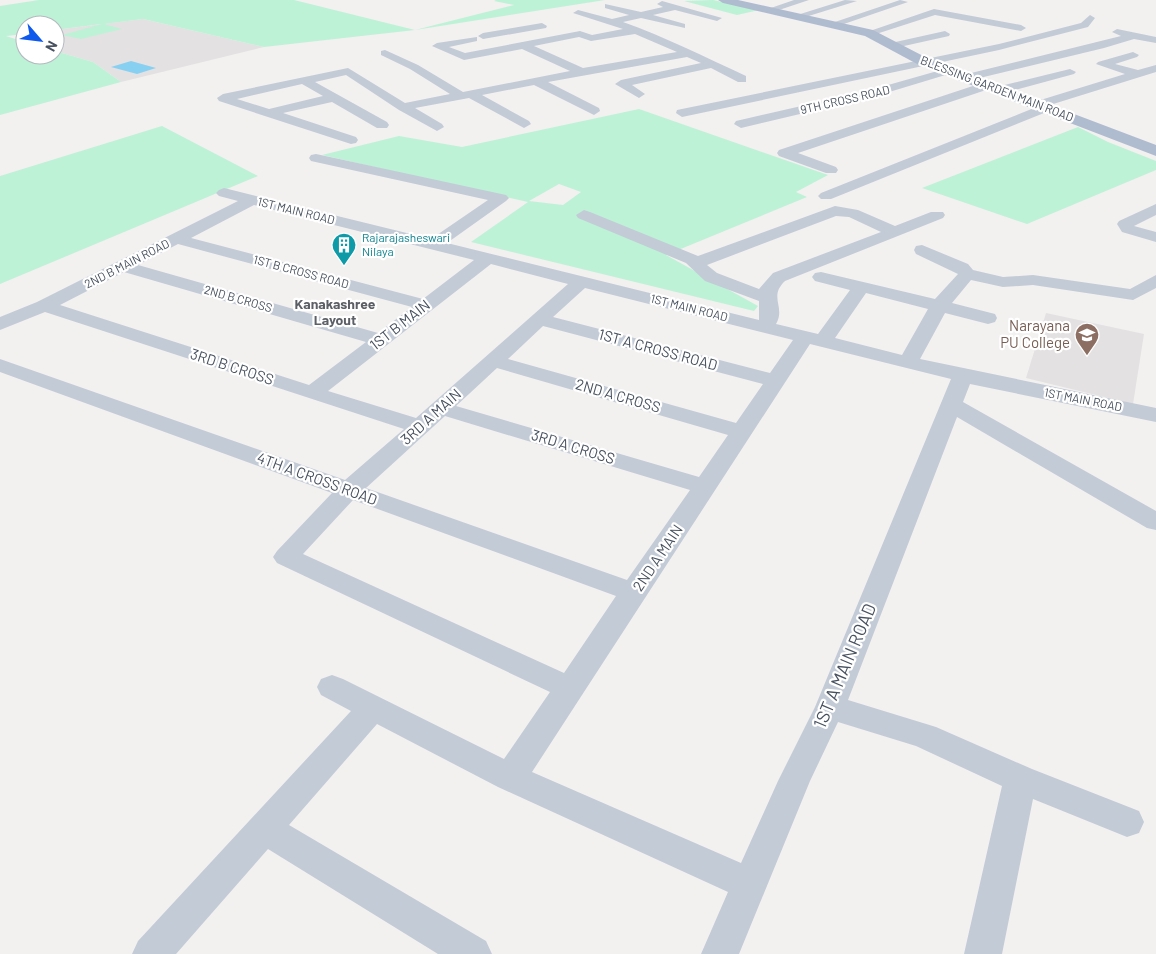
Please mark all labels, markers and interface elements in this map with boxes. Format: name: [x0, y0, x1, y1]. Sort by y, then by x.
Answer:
north arrow: [15, 15, 65, 65]
text: N: [42, 38, 62, 54]
street label: BLESSING GARDEN MAIN ROAD: [919, 52, 1076, 124]
street label: 9TH CROSS ROAD: [799, 82, 891, 116]
street label: 1ST MAIN ROAD: [256, 194, 336, 226]
place label: Rajarajasheswari Nilaya: [362, 230, 450, 258]
building icon: Rajarajasheswari Nilaya: [331, 232, 357, 266]
street label: 2ND B MAIN ROAD: [82, 236, 171, 290]
street label: 1ST B CROSS ROAD: [252, 252, 350, 290]
street label: 2ND B CROSS: [203, 282, 274, 314]
street label: 1ST MAIN ROAD: [649, 291, 729, 323]
district label: Kanakashree Layout: [295, 295, 376, 328]
street label: 1ST B MAIN: [366, 295, 433, 353]
place label: Narayana PU College: [1000, 316, 1070, 351]
school or university icon: Narayana PU College: [1074, 322, 1100, 356]
street label: 1ST A CROSS ROAD: [597, 325, 720, 374]
street label: 3RD B CROSS: [188, 344, 276, 388]
street label: 2ND A CROSS: [574, 374, 663, 416]
street label: 3RD A MAIN: [396, 384, 464, 448]
street label: 1ST MAIN ROAD: [1043, 385, 1123, 413]
street label: 3RD A CROSS: [529, 425, 617, 467]
street label: 4TH A CROSS ROAD: [255, 448, 380, 508]
street label: 2ND A MAIN: [628, 521, 686, 594]
street label: 1ST A MAIN ROAD: [808, 600, 880, 731]

